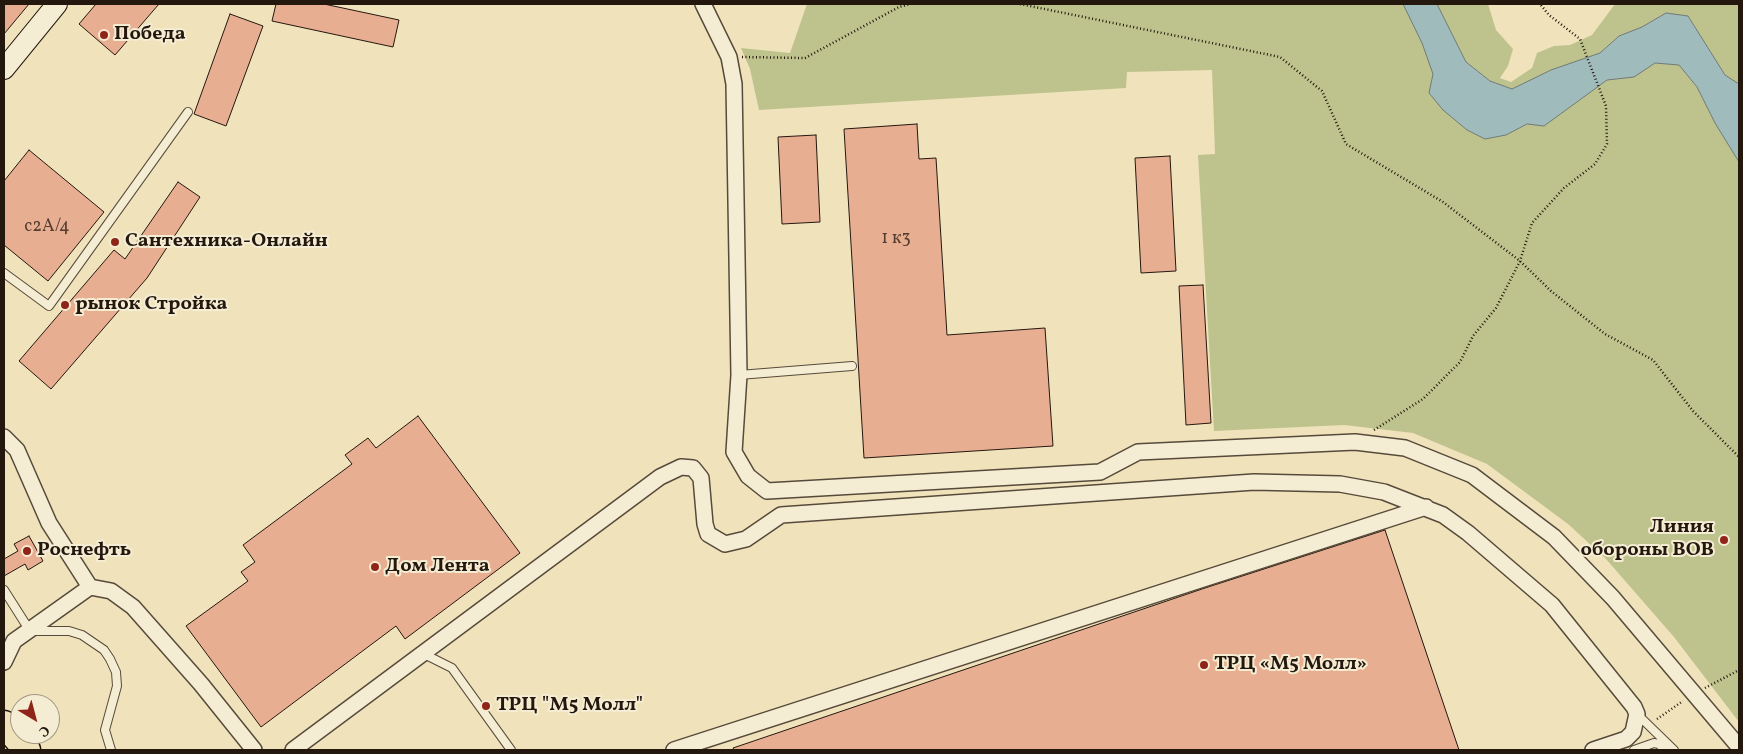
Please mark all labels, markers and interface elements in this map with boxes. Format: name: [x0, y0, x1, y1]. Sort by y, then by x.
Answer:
place label: Победа: [114, 23, 186, 47]
marker: Победа: [98, 29, 110, 41]
house number: с2А/4: [24, 217, 70, 239]
house number: 1 к3: [881, 229, 911, 251]
place label: Сантехника-Онлайн: [125, 230, 328, 254]
marker: Сантехника-Онлайн: [109, 236, 121, 248]
place label: рынок Стройка: [75, 293, 228, 317]
marker: рынок Стройка: [59, 299, 71, 311]
place label: Линия обороны ВОВ: [1580, 516, 1714, 563]
marker: Линия обороны ВОВ: [1718, 534, 1730, 546]
place label: Роснефть: [37, 539, 131, 563]
marker: Роснефть: [21, 545, 33, 557]
place label: Дом Лента: [385, 555, 490, 579]
marker: Дом Лента: [369, 561, 381, 573]
place label: ТРЦ «М5 Молл»: [1214, 653, 1367, 677]
marker: ТРЦ «М5 Молл»: [1198, 659, 1210, 671]
north arrow: [10, 694, 60, 744]
place label: ТРЦ "М5 Молл": [496, 694, 643, 718]
marker: ТРЦ "М5 Молл": [480, 700, 492, 712]
text: С: [34, 720, 53, 741]

